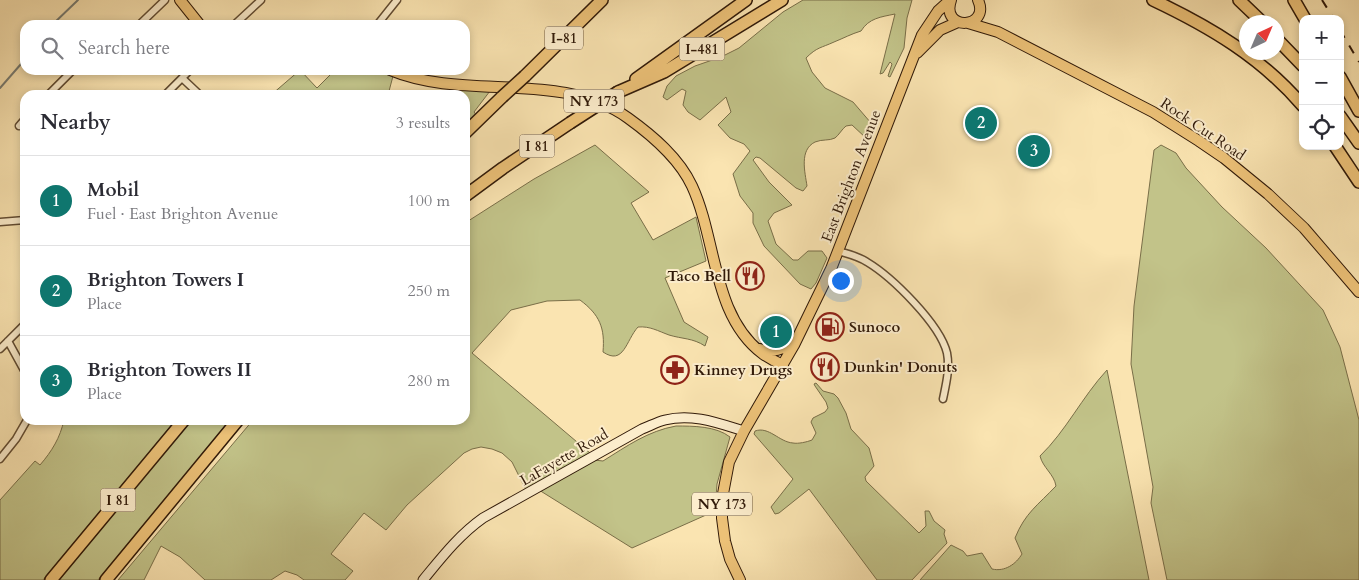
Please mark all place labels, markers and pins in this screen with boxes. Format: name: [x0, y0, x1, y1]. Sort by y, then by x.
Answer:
pin: 2: [965, 104, 997, 142]
pin: 3: [1018, 132, 1050, 170]
restaurant icon: Taco Bell: [735, 261, 765, 291]
place label: Taco Bell: [667, 266, 732, 286]
fuel station icon: Sunoco: [815, 312, 845, 342]
pin: 1: [760, 313, 792, 351]
place label: Sunoco: [849, 317, 900, 337]
restaurant icon: Dunkin' Donuts: [810, 352, 840, 382]
pharmacy icon: Kinney Drugs: [660, 355, 690, 385]
place label: Dunkin' Donuts: [844, 357, 957, 377]
place label: Kinney Drugs: [694, 360, 792, 380]

